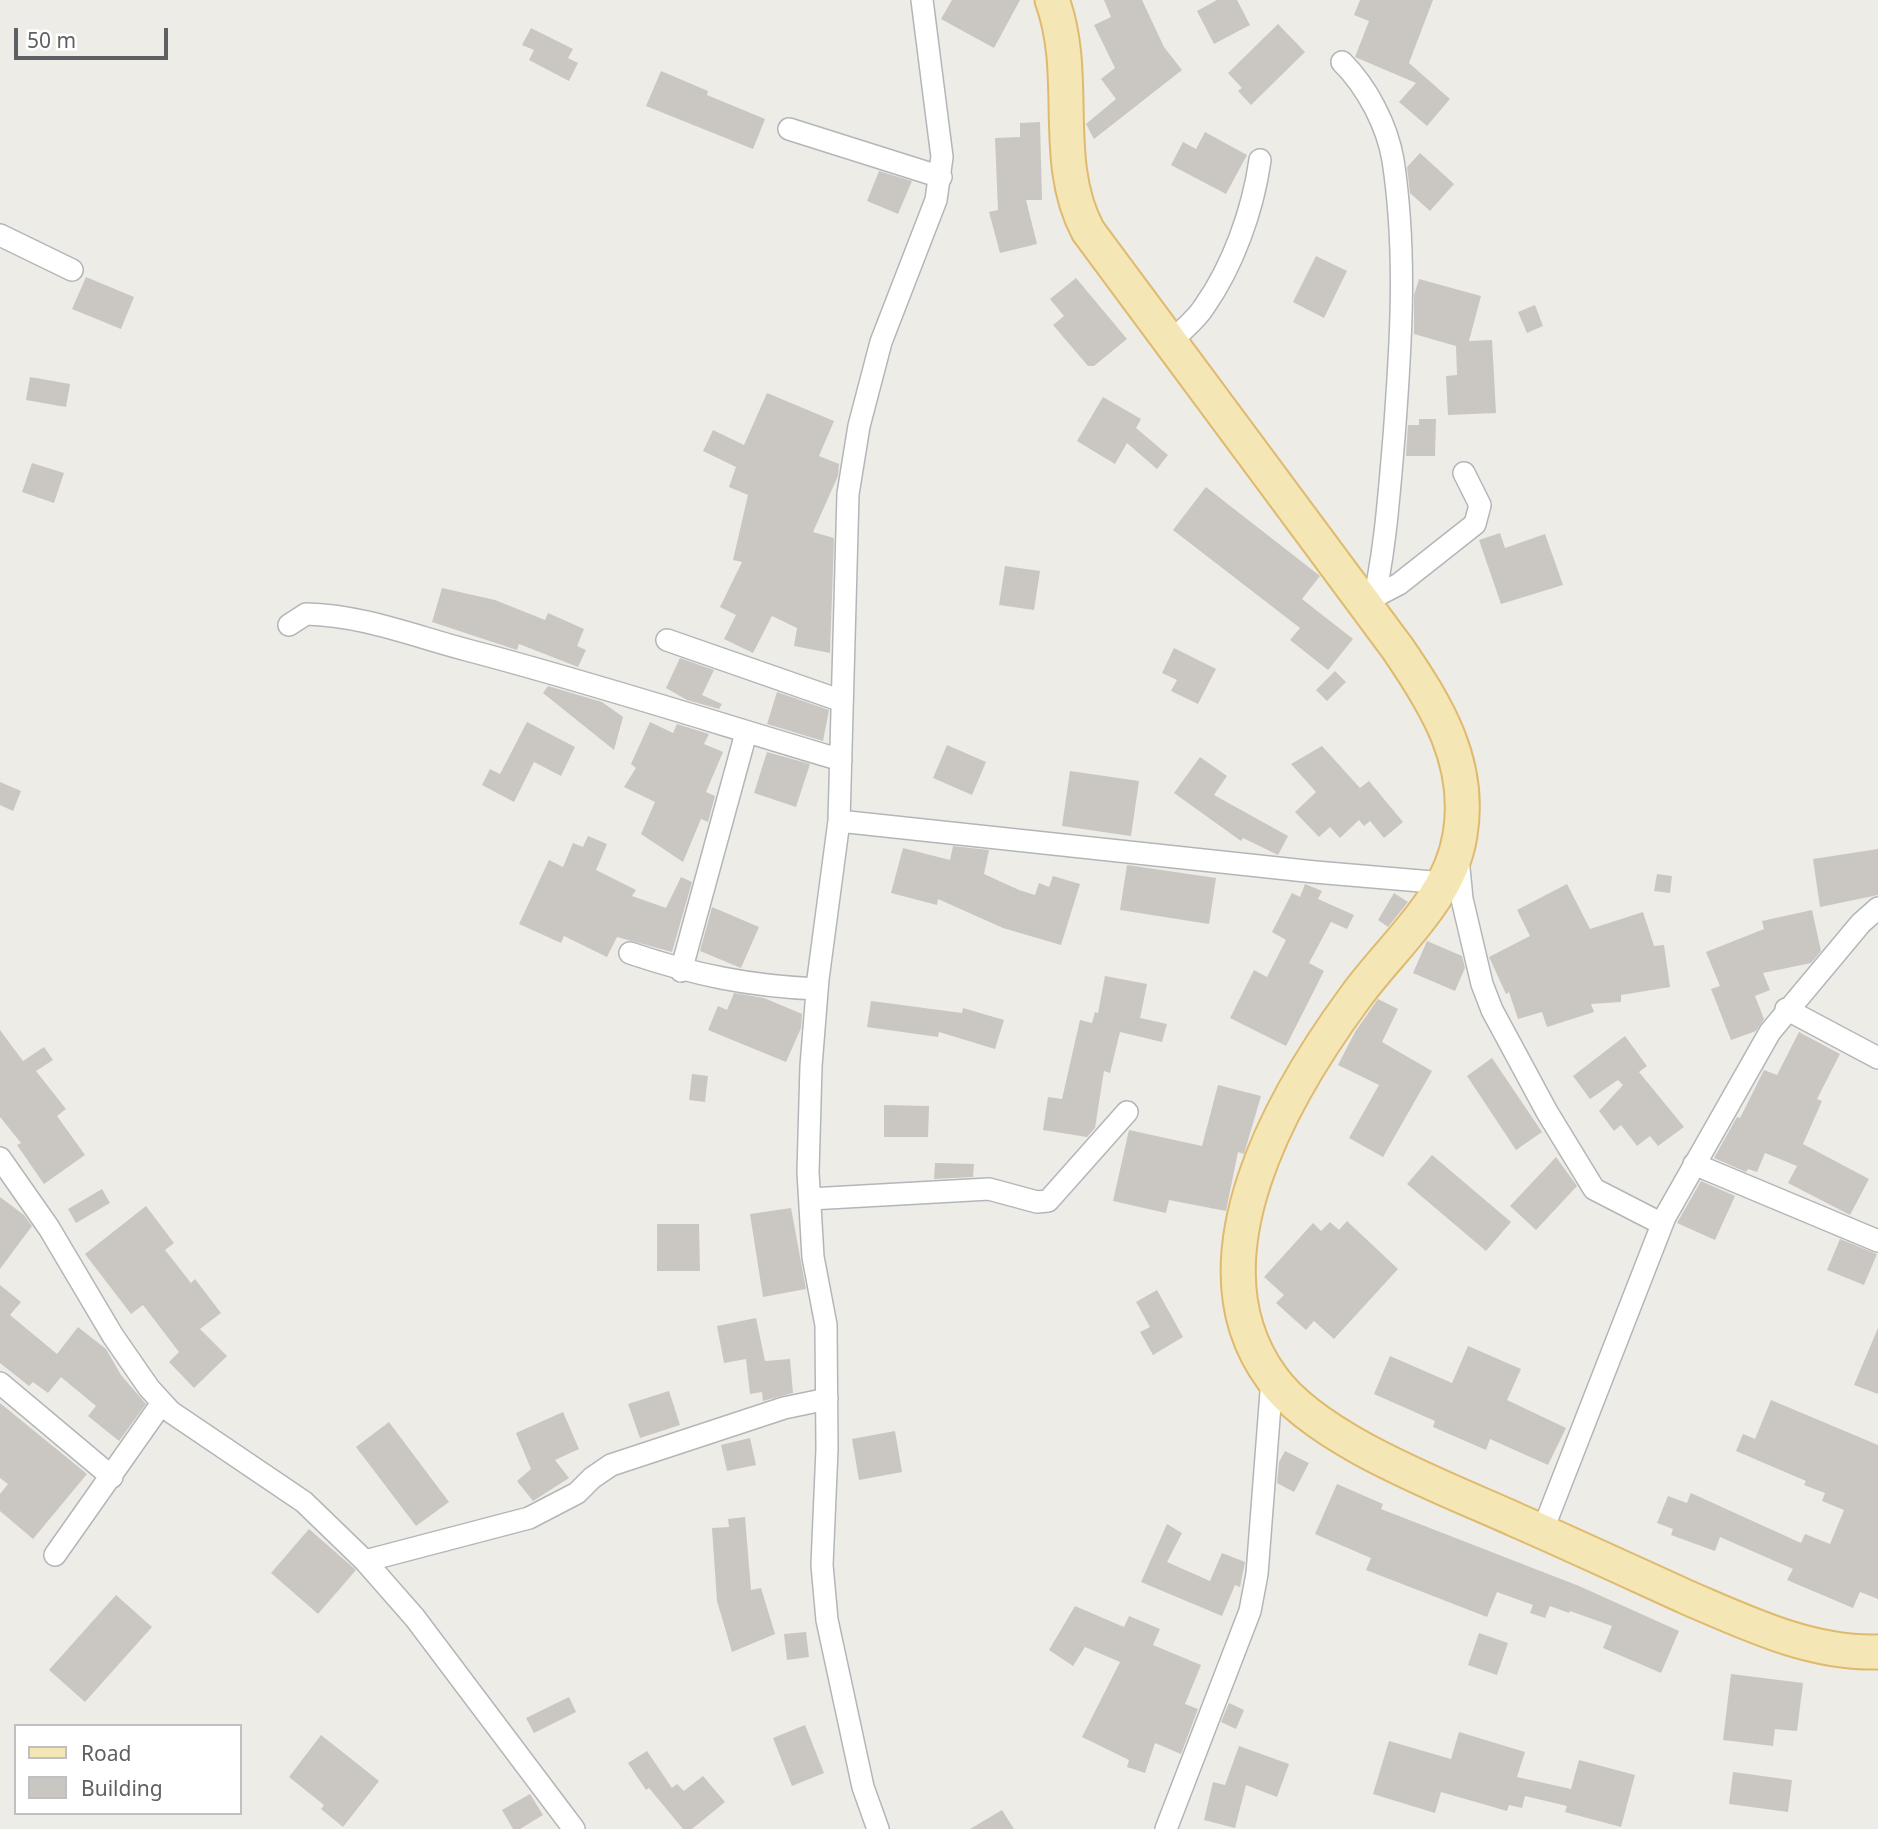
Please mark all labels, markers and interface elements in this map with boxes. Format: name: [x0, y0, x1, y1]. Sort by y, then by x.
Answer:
scale bar: [18, 14, 172, 58]
text: 50 m: [27, 26, 76, 54]
legend: [14, 1724, 242, 1815]
text: Road: [81, 1739, 131, 1767]
text: Building: [81, 1774, 163, 1802]

